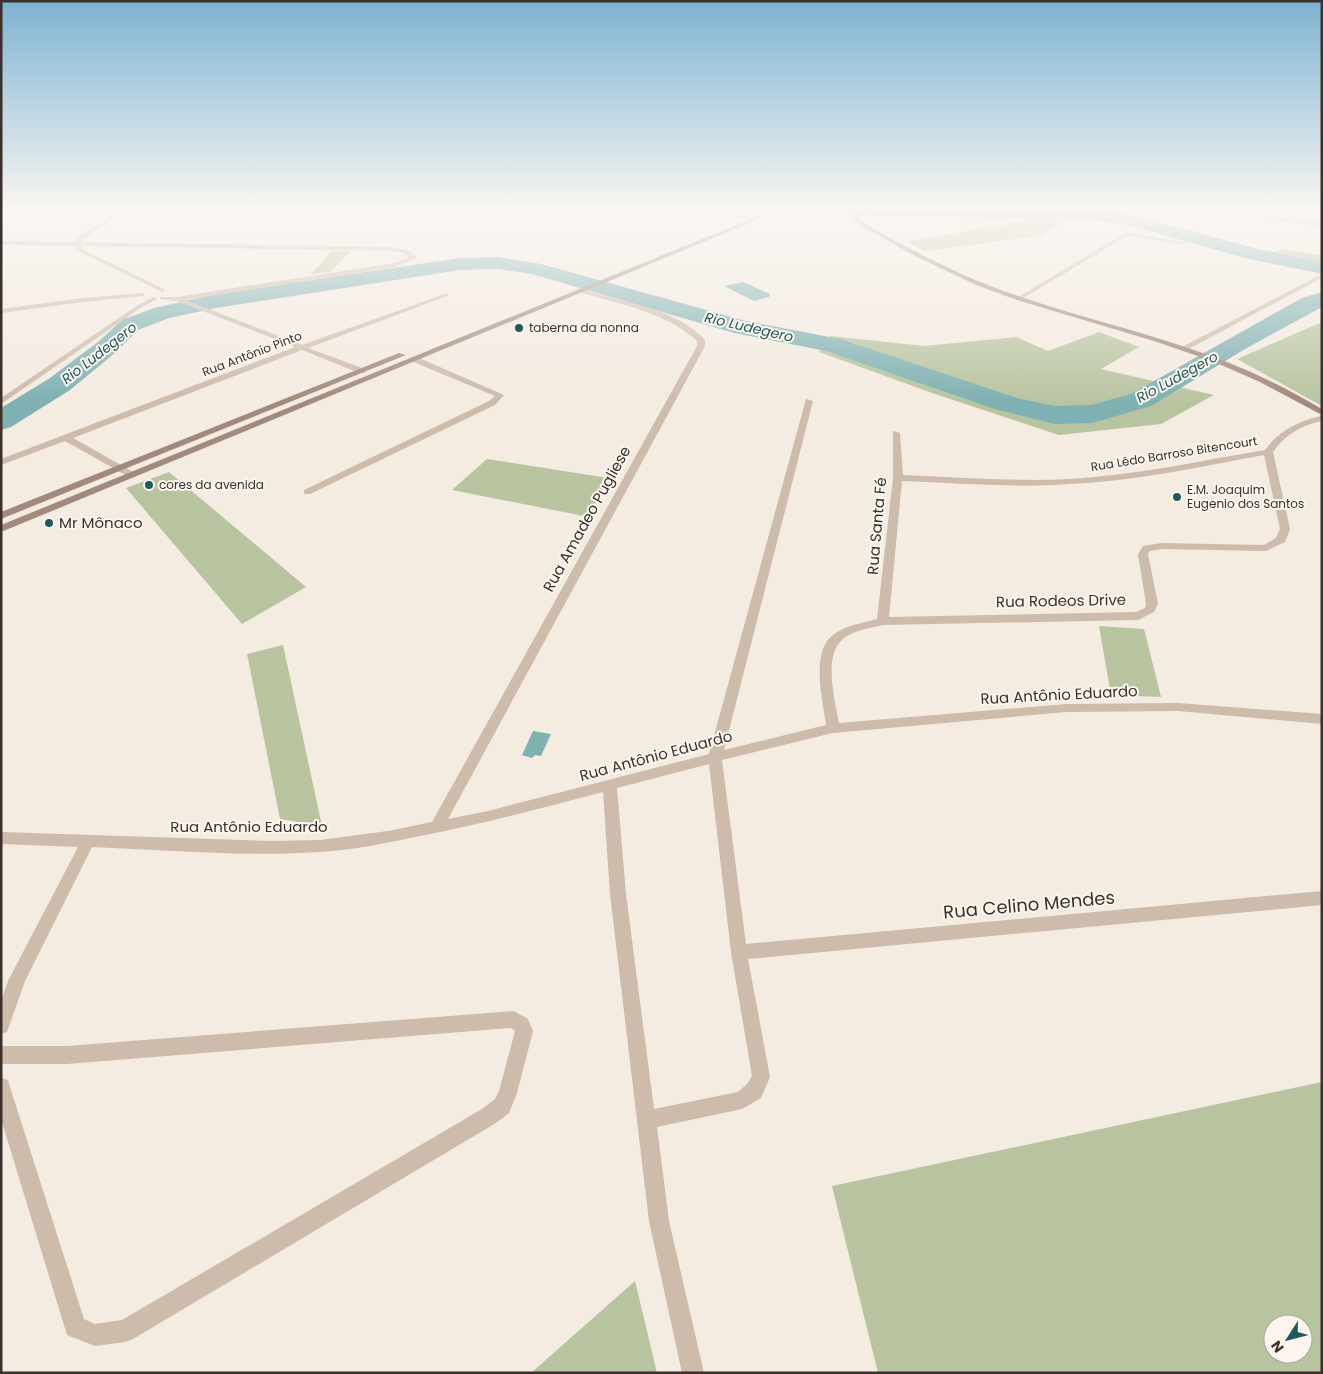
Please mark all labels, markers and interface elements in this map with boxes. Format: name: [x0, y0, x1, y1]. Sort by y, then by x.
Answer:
water label: Rio Ludegero: [703, 307, 795, 347]
water label: Rio Ludegero: [57, 317, 141, 389]
place label: taberna da nonna: [529, 319, 639, 336]
marker: taberna da nonna: [513, 322, 525, 334]
street label: Rua Antônio Pinto: [200, 327, 304, 380]
water label: Rio Ludegero: [1133, 346, 1221, 408]
street label: Rua Lêdo Barroso Bitencourt: [1089, 432, 1258, 475]
street label: Rua Amadeo Pugliese: [538, 442, 635, 596]
place label: cores da avenida: [159, 476, 264, 493]
street label: Rua Santa Fé: [862, 476, 891, 576]
marker: cores da avenida: [143, 479, 155, 491]
place label: E.M. Joaquim Eugenio dos Santos: [1187, 481, 1304, 512]
marker: E.M. Joaquim Eugenio dos Santos: [1171, 491, 1183, 503]
place label: Mr Mônaco: [59, 512, 142, 533]
marker: Mr Mônaco: [43, 517, 55, 529]
street label: Rua Rodeos Drive: [996, 589, 1126, 612]
street label: Rua Antônio Eduardo: [980, 680, 1138, 709]
street label: Rua Antônio Eduardo: [577, 725, 735, 786]
street label: Rua Antônio Eduardo: [170, 816, 328, 837]
street label: Rua Celino Mendes: [942, 885, 1116, 924]
north arrow: [1263, 1314, 1313, 1364]
text: N: [1266, 1337, 1289, 1357]

